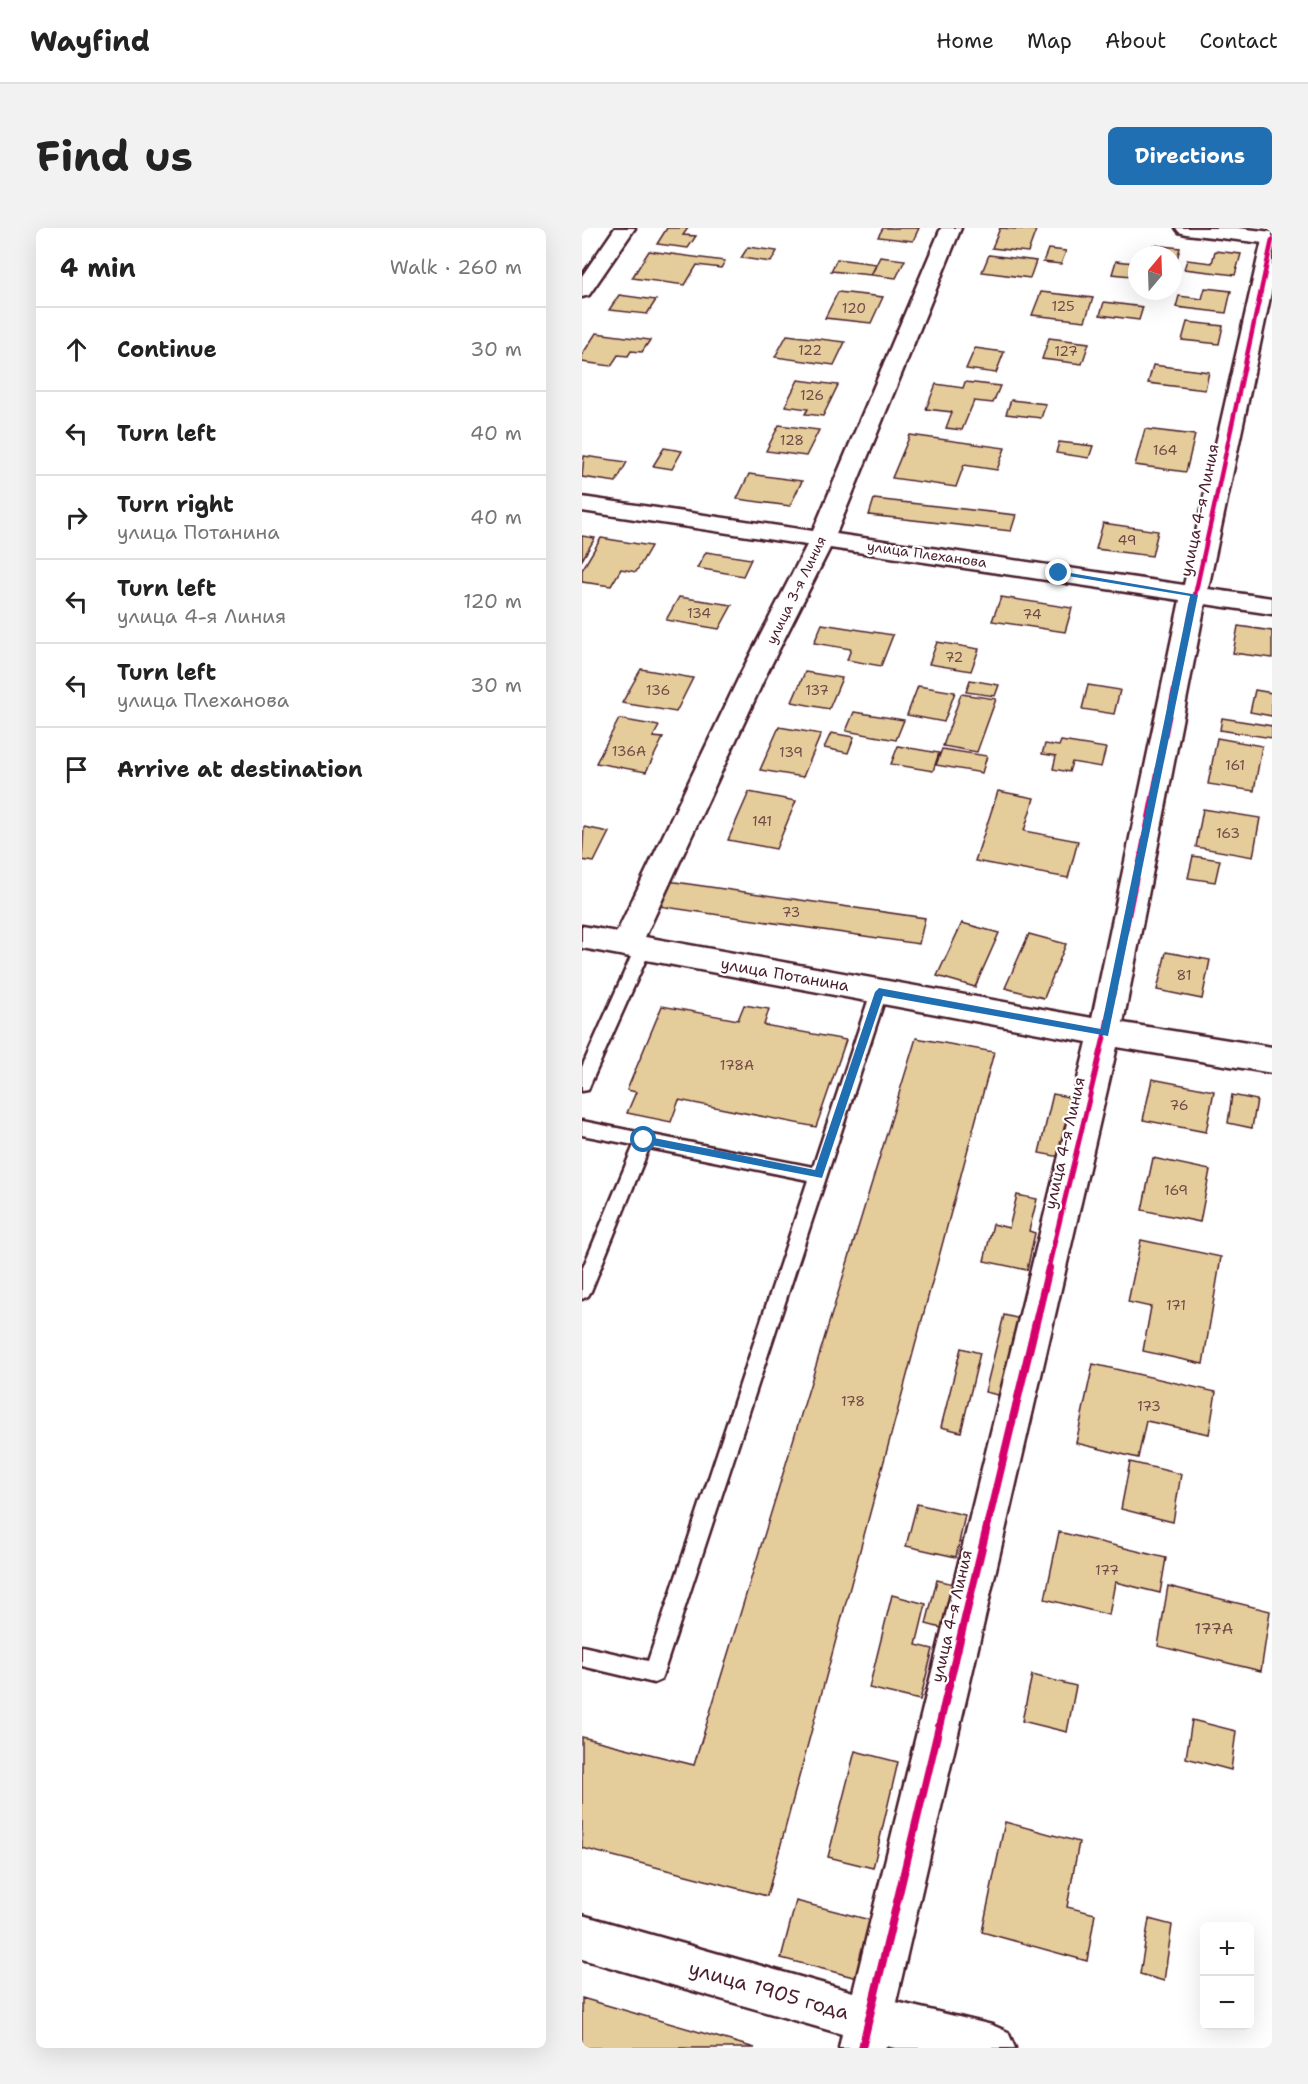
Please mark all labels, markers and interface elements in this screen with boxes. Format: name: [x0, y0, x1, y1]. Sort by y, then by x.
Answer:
text: Wayfind: [30, 22, 150, 60]
text: Home: [936, 27, 994, 55]
text: Map: [1027, 27, 1072, 55]
text: About: [1105, 27, 1166, 55]
text: Contact: [1199, 27, 1278, 55]
button: Directions: [1108, 127, 1272, 185]
text: Find us: [36, 128, 193, 184]
north arrow: [1128, 246, 1182, 300]
text: 4 min: [60, 250, 136, 285]
text: Walk · 260 m: [390, 254, 522, 280]
house number: 125: [1051, 297, 1075, 315]
house number: 120: [842, 299, 866, 317]
icon: ahead: [60, 333, 93, 366]
text: Continue: [117, 335, 217, 364]
text: 30 m: [470, 336, 522, 362]
house number: 122: [798, 341, 822, 359]
house number: 127: [1054, 342, 1078, 360]
house number: 126: [800, 386, 824, 404]
icon: left: [60, 417, 93, 450]
text: Turn left: [117, 419, 216, 448]
text: 40 m: [470, 420, 522, 446]
house number: 128: [780, 431, 804, 449]
house number: 164: [1153, 441, 1177, 459]
street label: улица 4-я Линия: [1175, 442, 1224, 578]
text: Turn right: [117, 490, 234, 519]
icon: right: [60, 501, 93, 534]
text: 40 m: [470, 504, 522, 530]
text: улица Потанина: [117, 519, 280, 545]
house number: 49: [1118, 531, 1137, 549]
street label: улица 3-я Линия: [762, 533, 830, 647]
street label: улица Плеханова: [866, 537, 988, 571]
route end: [1045, 559, 1071, 585]
text: Turn left: [117, 574, 216, 603]
icon: left: [60, 585, 93, 618]
text: 120 m: [463, 588, 522, 614]
text: улица 4-я Линия: [117, 603, 286, 629]
house number: 134: [687, 604, 711, 622]
house number: 74: [1023, 605, 1042, 623]
house number: 72: [945, 648, 963, 666]
text: Turn left: [117, 658, 216, 687]
icon: left: [60, 669, 93, 702]
text: 30 m: [470, 672, 522, 698]
house number: 136: [646, 681, 670, 699]
house number: 137: [805, 681, 829, 699]
text: улица Плеханова: [117, 687, 289, 713]
house number: 136А: [612, 742, 646, 760]
house number: 139: [779, 743, 803, 761]
icon: arrive: [60, 753, 93, 786]
text: Arrive at destination: [117, 755, 363, 784]
house number: 161: [1225, 756, 1245, 774]
house number: 141: [752, 812, 772, 830]
house number: 163: [1216, 824, 1240, 842]
house number: 73: [782, 903, 800, 921]
street label: улица Потанина: [719, 953, 851, 996]
house number: 81: [1176, 966, 1192, 984]
house number: 178А: [720, 1056, 754, 1074]
street label: улица 4-я Линия: [1039, 1075, 1090, 1211]
house number: 76: [1169, 1096, 1189, 1114]
route start: [630, 1126, 656, 1152]
house number: 169: [1164, 1181, 1188, 1199]
house number: 171: [1166, 1296, 1186, 1314]
house number: 178: [841, 1392, 865, 1410]
house number: 173: [1137, 1397, 1161, 1415]
street label: улица 4-я Линия: [926, 1548, 977, 1684]
house number: 177: [1095, 1561, 1119, 1579]
house number: 177А: [1195, 1618, 1233, 1639]
map controls: [1200, 1922, 1254, 2030]
button: +: [1200, 1922, 1254, 1976]
street label: улица 1905 года: [686, 1955, 853, 2025]
button: −: [1200, 1976, 1254, 2030]

